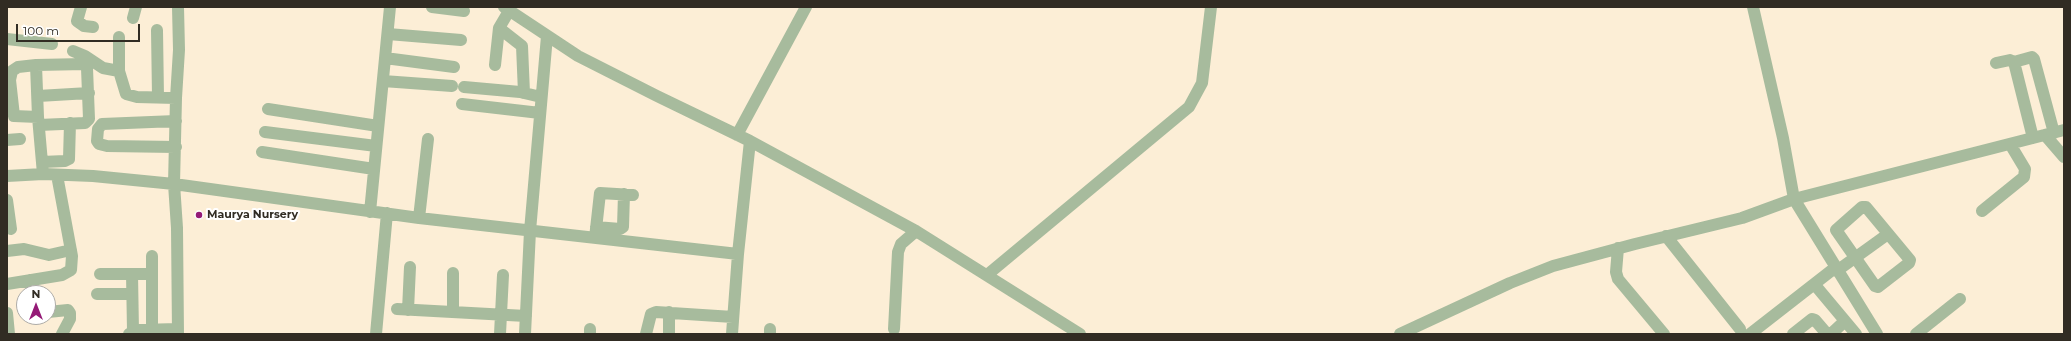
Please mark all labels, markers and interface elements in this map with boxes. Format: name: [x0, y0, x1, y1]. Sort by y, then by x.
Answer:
scale bar: [18, 16, 142, 42]
text: 100 m: [23, 23, 59, 38]
place label: Maurya Nursery: [207, 208, 298, 222]
marker: Maurya Nursery: [194, 210, 204, 220]
north arrow: [16, 285, 56, 325]
text: N: [32, 287, 40, 301]

